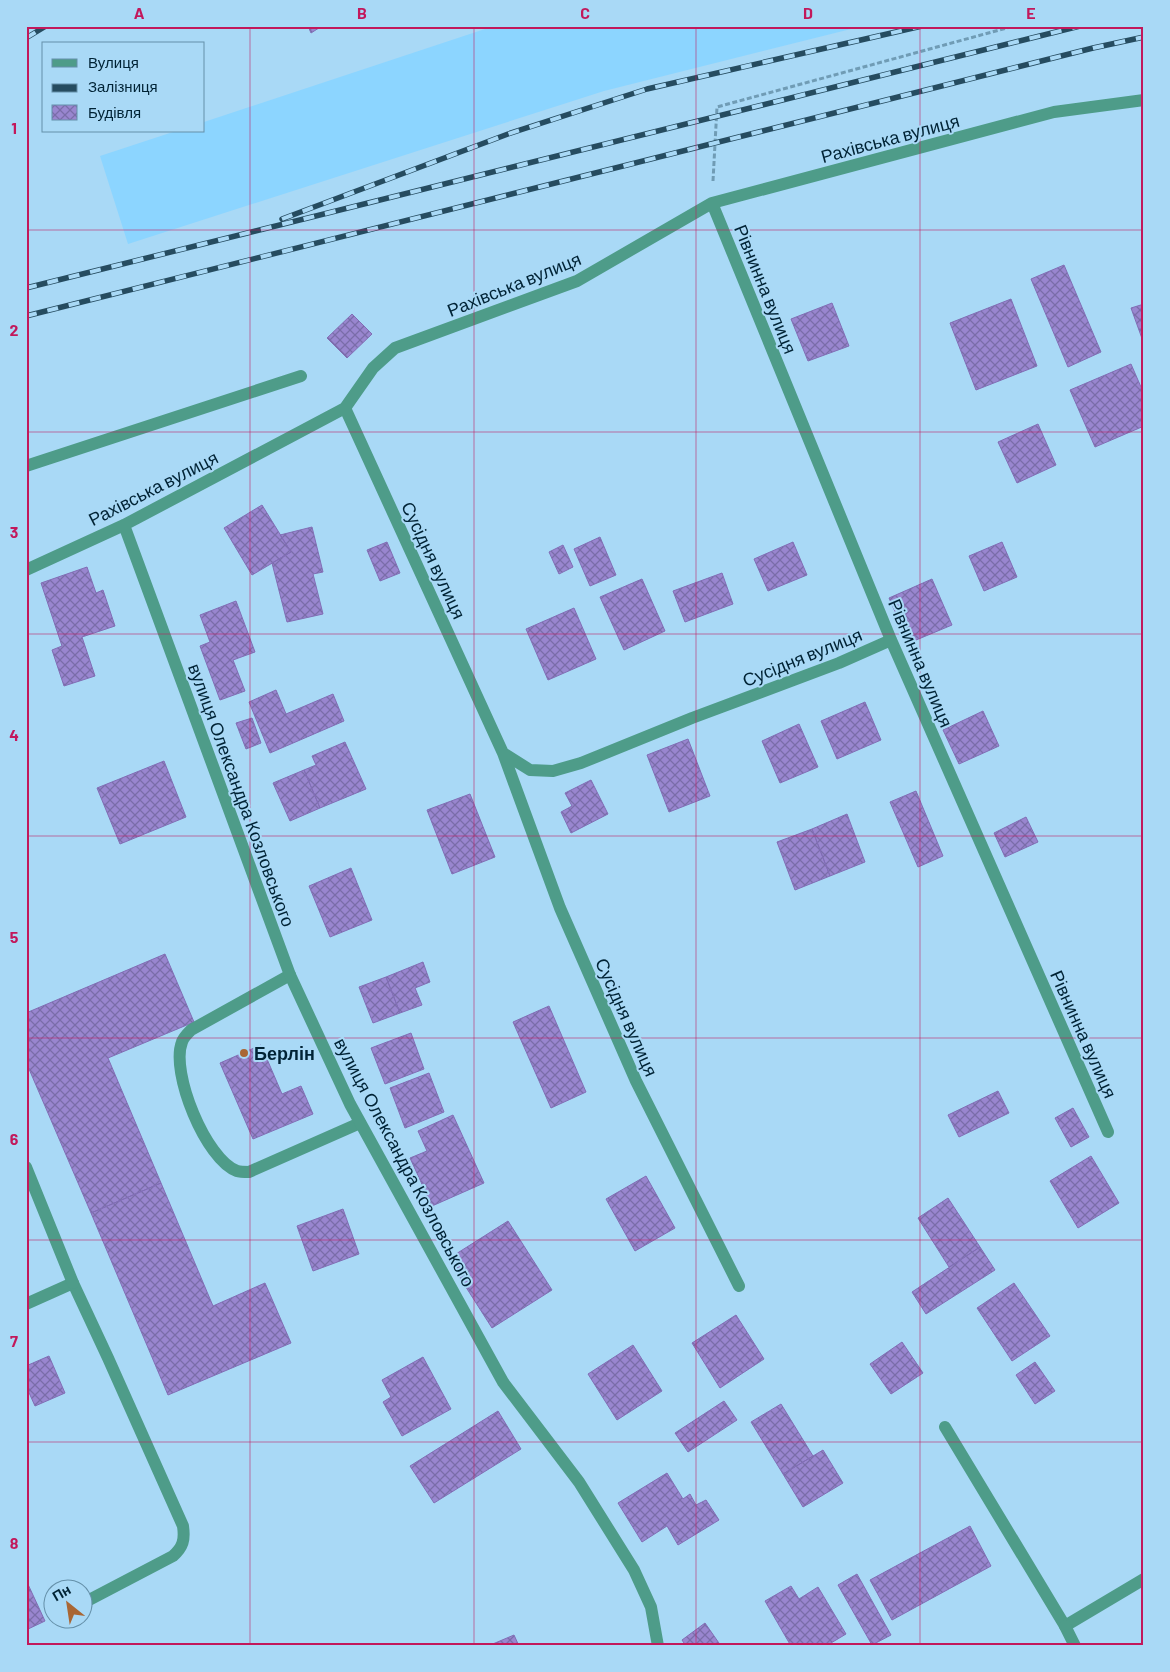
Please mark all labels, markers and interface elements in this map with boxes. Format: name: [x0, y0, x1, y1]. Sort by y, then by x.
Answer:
text: A: [134, 3, 145, 22]
text: B: [357, 3, 367, 22]
text: C: [580, 3, 590, 22]
text: D: [803, 3, 813, 22]
text: E: [1026, 3, 1036, 22]
legend: [42, 42, 205, 132]
text: Вулиця: [88, 53, 139, 71]
text: Залізниця: [88, 77, 158, 95]
text: Будівля: [88, 103, 141, 121]
street label: Рахівська вулиця: [818, 109, 962, 167]
text: 1: [11, 118, 17, 137]
street label: Рівнинна вулиця: [730, 221, 802, 357]
street label: Рахівська вулиця: [444, 247, 584, 321]
text: 2: [10, 320, 19, 339]
street label: Рахівська вулиця: [85, 446, 221, 530]
street label: Сусідня вулиця: [397, 498, 471, 622]
text: 3: [10, 522, 18, 541]
street label: Рівнинна вулиця: [884, 595, 958, 731]
street label: Сусідня вулиця: [739, 623, 865, 691]
street label: вулиця Олександра Козловського: [184, 660, 300, 930]
text: 4: [9, 725, 19, 744]
text: 5: [10, 927, 19, 946]
street label: Сусідня вулиця: [591, 955, 663, 1079]
street label: Рівнинна вулиця: [1046, 967, 1122, 1101]
street label: вулиця Олександра Козловського: [330, 1034, 480, 1290]
place label: Берлін: [254, 1042, 315, 1064]
marker: Берлін: [238, 1047, 250, 1059]
text: 6: [10, 1129, 19, 1148]
text: 7: [10, 1331, 18, 1350]
text: 8: [10, 1533, 19, 1552]
north arrow: [42, 1580, 92, 1630]
text: Пн: [49, 1580, 74, 1604]

